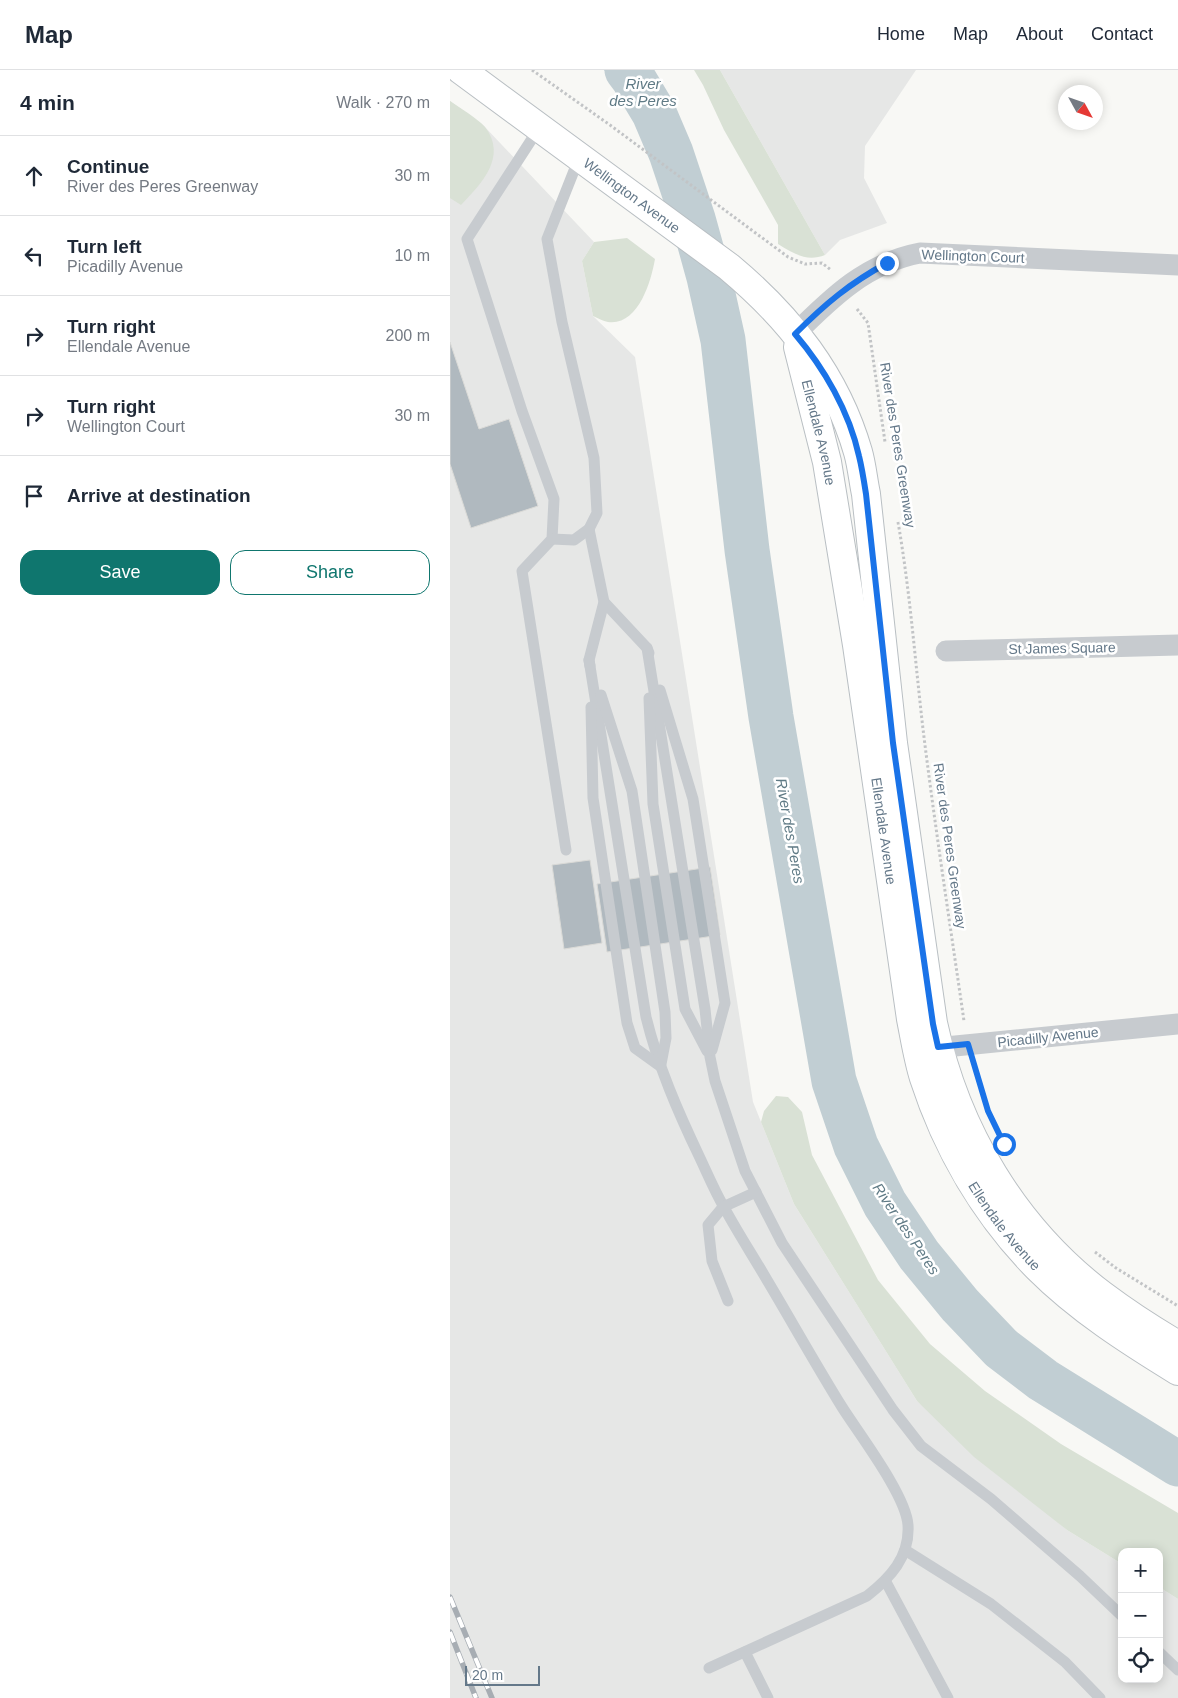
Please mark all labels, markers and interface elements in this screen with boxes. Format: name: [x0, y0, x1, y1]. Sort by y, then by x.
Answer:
text: Map: [25, 21, 73, 48]
text: Home: [877, 24, 925, 44]
text: Map: [953, 24, 988, 44]
text: About: [1016, 24, 1063, 44]
text: Contact: [1091, 24, 1153, 44]
water label: River des Peres: [609, 75, 677, 109]
north arrow: [1058, 85, 1103, 130]
text: 4 min: [20, 91, 75, 114]
text: Walk · 270 m: [336, 94, 430, 111]
street label: Wellington Avenue: [580, 155, 683, 236]
text: Continue: [67, 156, 149, 177]
icon: ahead: [20, 162, 48, 190]
text: 30 m: [394, 167, 430, 184]
text: River des Peres Greenway: [67, 178, 258, 195]
text: Turn left: [67, 236, 142, 257]
icon: left: [20, 242, 48, 270]
street label: Wellington Court: [921, 246, 1025, 266]
text: 10 m: [394, 247, 430, 264]
route end: [876, 252, 899, 275]
text: Picadilly Avenue: [67, 258, 183, 275]
text: Turn right: [67, 316, 155, 337]
icon: right: [20, 322, 48, 350]
text: 200 m: [386, 327, 430, 344]
text: Ellendale Avenue: [67, 338, 190, 355]
street label: River des Peres Greenway: [877, 361, 919, 529]
street label: Ellendale Avenue: [799, 378, 839, 487]
text: Turn right: [67, 396, 155, 417]
icon: right: [20, 402, 48, 430]
text: 30 m: [394, 407, 430, 424]
text: Wellington Court: [67, 418, 185, 435]
icon: arrive: [20, 482, 48, 510]
text: Arrive at destination: [67, 485, 251, 506]
button: Save: [20, 550, 220, 595]
button: Share: [230, 550, 430, 595]
street label: St James Square: [1008, 639, 1116, 657]
street label: River des Peres Greenway: [930, 762, 970, 930]
street label: Ellendale Avenue: [868, 776, 900, 886]
water label: River des Peres: [773, 777, 808, 885]
street label: Picadilly Avenue: [997, 1024, 1100, 1050]
route start: [993, 1133, 1016, 1156]
street label: Ellendale Avenue: [965, 1179, 1044, 1274]
water label: River des Peres: [870, 1180, 944, 1278]
map controls: [1118, 1548, 1163, 1683]
button: +: [1118, 1548, 1163, 1593]
button: −: [1118, 1593, 1163, 1638]
button: locate: [1118, 1638, 1163, 1683]
scale bar: [465, 1663, 540, 1686]
text: 20 m: [472, 1667, 503, 1683]

